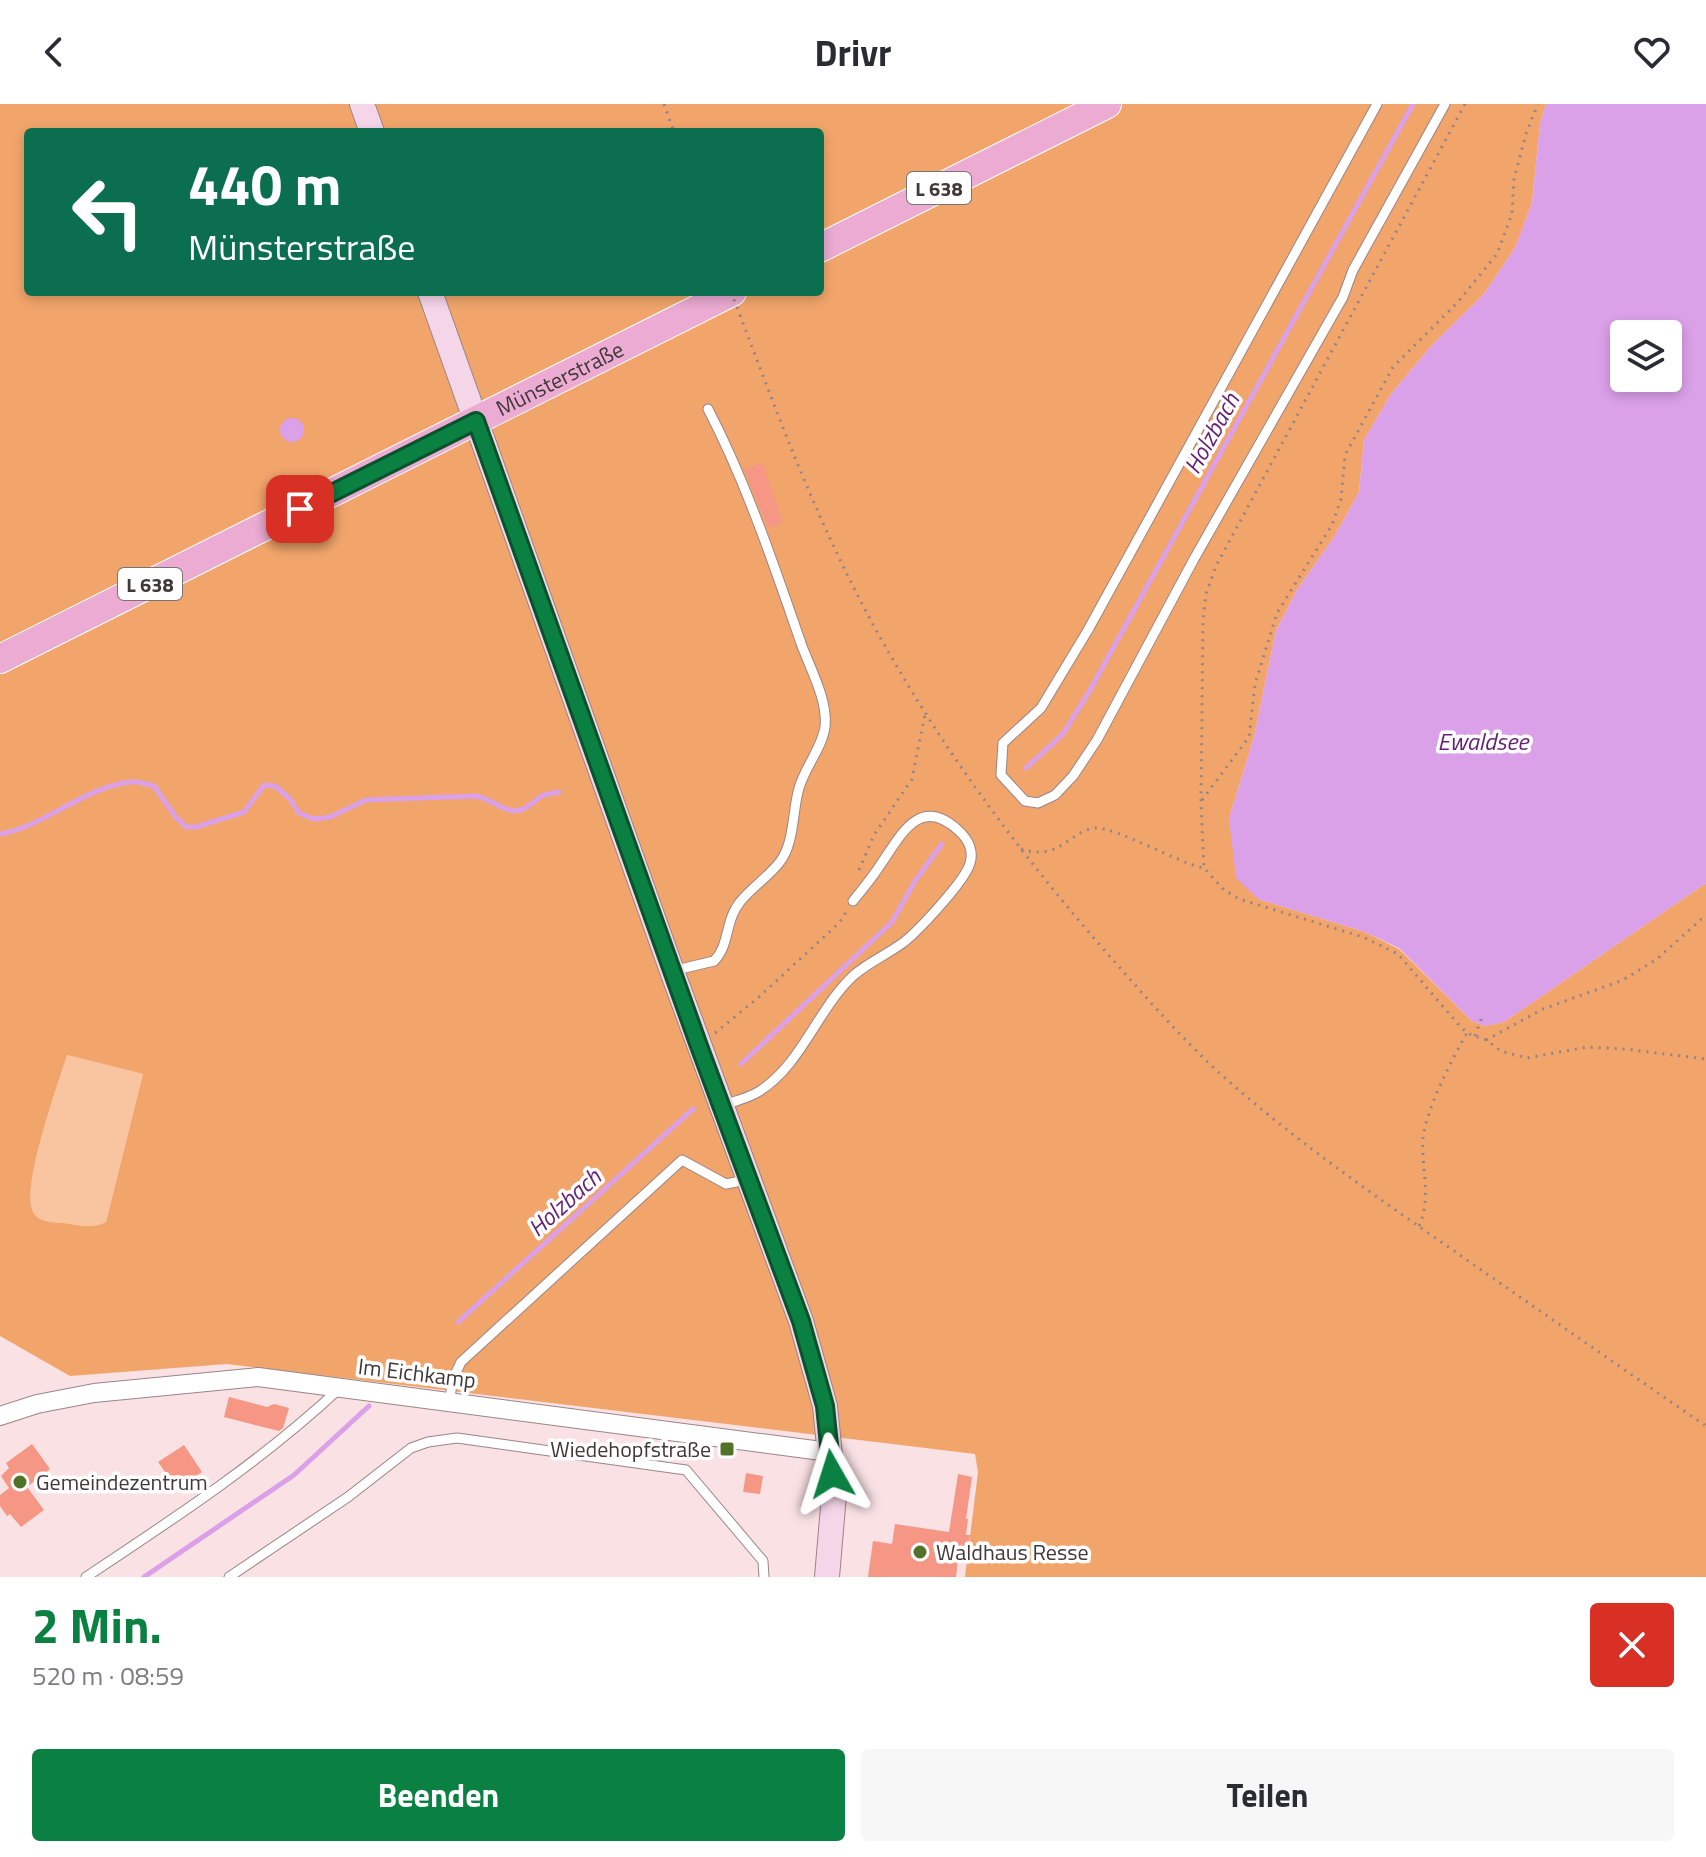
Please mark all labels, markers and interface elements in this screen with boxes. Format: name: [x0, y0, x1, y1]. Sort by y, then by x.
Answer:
text: Drivr: [815, 25, 891, 80]
icon: back: [32, 30, 76, 74]
icon: heart: [1630, 30, 1674, 74]
text: 440 m: [188, 142, 341, 227]
icon: left: [56, 160, 160, 264]
road number: L 638: [907, 172, 971, 204]
text: Münsterstraße: [188, 219, 415, 274]
map controls: [1610, 320, 1682, 392]
button: layers: [1610, 320, 1682, 392]
street label: Münsterstraße: [490, 332, 629, 425]
water label: Holzbach: [1174, 385, 1248, 480]
pin: [266, 475, 334, 543]
icon: arrive: [278, 487, 322, 531]
road number: L 638: [118, 568, 182, 600]
water label: Ewaldsee: [1438, 723, 1530, 759]
water label: Holzbach: [519, 1159, 609, 1245]
street label: Im Eichkamp: [356, 1349, 478, 1397]
place label: Wiedehopfstraße: [550, 1432, 711, 1466]
position arrow: [790, 1432, 874, 1516]
marker: Wiedehopfstraße: [718, 1440, 736, 1458]
place label: Gemeindezentrum: [36, 1465, 208, 1499]
marker: Gemeindezentrum: [11, 1473, 29, 1491]
place label: Waldhaus Resse: [936, 1535, 1089, 1569]
marker: Waldhaus Resse: [911, 1543, 929, 1561]
text: 2 Min.: [32, 1589, 162, 1662]
button: close: [1590, 1603, 1674, 1687]
text: 520 m · 08:59: [32, 1656, 184, 1695]
button: Beenden: [32, 1749, 845, 1841]
button: Teilen: [861, 1749, 1674, 1841]

